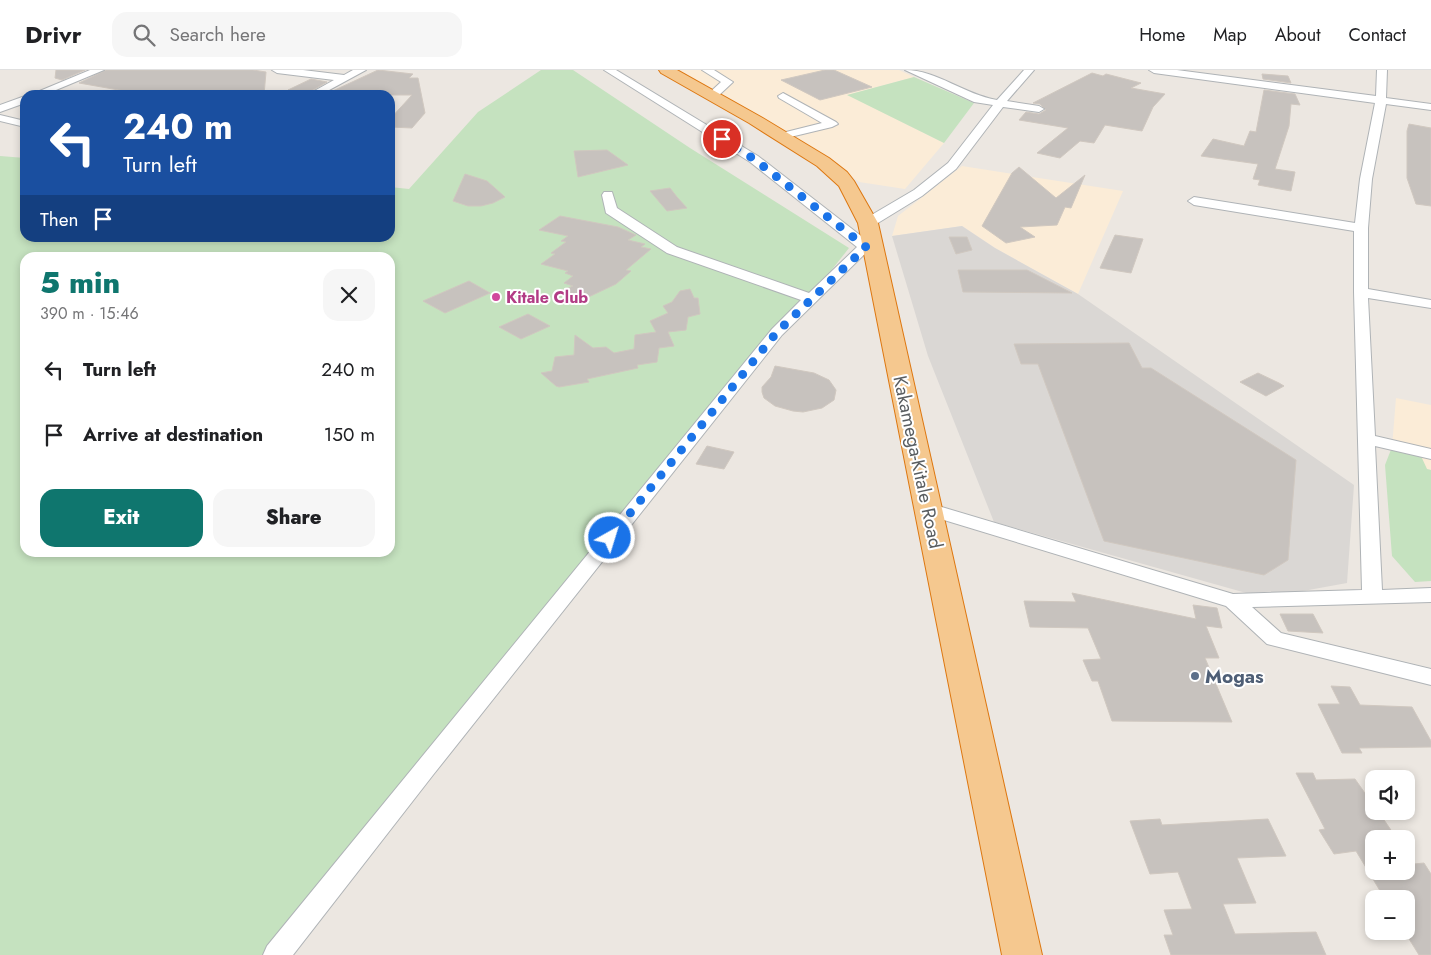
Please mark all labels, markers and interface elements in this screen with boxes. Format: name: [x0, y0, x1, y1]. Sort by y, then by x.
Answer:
search box: [112, 12, 462, 57]
text: Drivr: [25, 17, 82, 52]
icon: search: [130, 21, 158, 49]
text: Search here: [170, 21, 266, 48]
text: Home: [1139, 22, 1185, 48]
text: Map: [1213, 22, 1247, 48]
text: About: [1275, 22, 1320, 48]
text: Contact: [1348, 22, 1406, 48]
text: 240 m: [123, 102, 233, 152]
icon: left: [40, 110, 105, 175]
pin: [701, 118, 743, 160]
icon: arrive: [708, 125, 736, 153]
text: Turn left: [123, 148, 197, 180]
icon: arrive: [89, 205, 117, 233]
text: Then: [40, 206, 79, 233]
text: 5 min: [40, 261, 120, 304]
button: close: [323, 269, 375, 321]
place label: Kitale Club: [506, 286, 588, 309]
marker: Kitale Club: [490, 291, 502, 303]
text: 390 m · 15:46: [40, 302, 139, 325]
icon: left: [40, 356, 68, 384]
text: Turn left: [83, 356, 156, 383]
text: 240 m: [321, 356, 375, 383]
street label: Kakamega-Kitale Road: [886, 373, 950, 551]
icon: arrive: [40, 421, 68, 449]
text: Arrive at destination: [83, 421, 263, 448]
text: 150 m: [324, 421, 375, 448]
button: Exit: [40, 489, 203, 547]
button: Share: [213, 489, 375, 547]
position arrow: [583, 511, 635, 563]
place label: Mogas: [1205, 663, 1264, 690]
marker: Mogas: [1189, 670, 1201, 682]
map controls: [1365, 770, 1415, 940]
button: sound: [1365, 770, 1415, 820]
button: +: [1365, 830, 1415, 880]
button: −: [1365, 890, 1415, 940]

